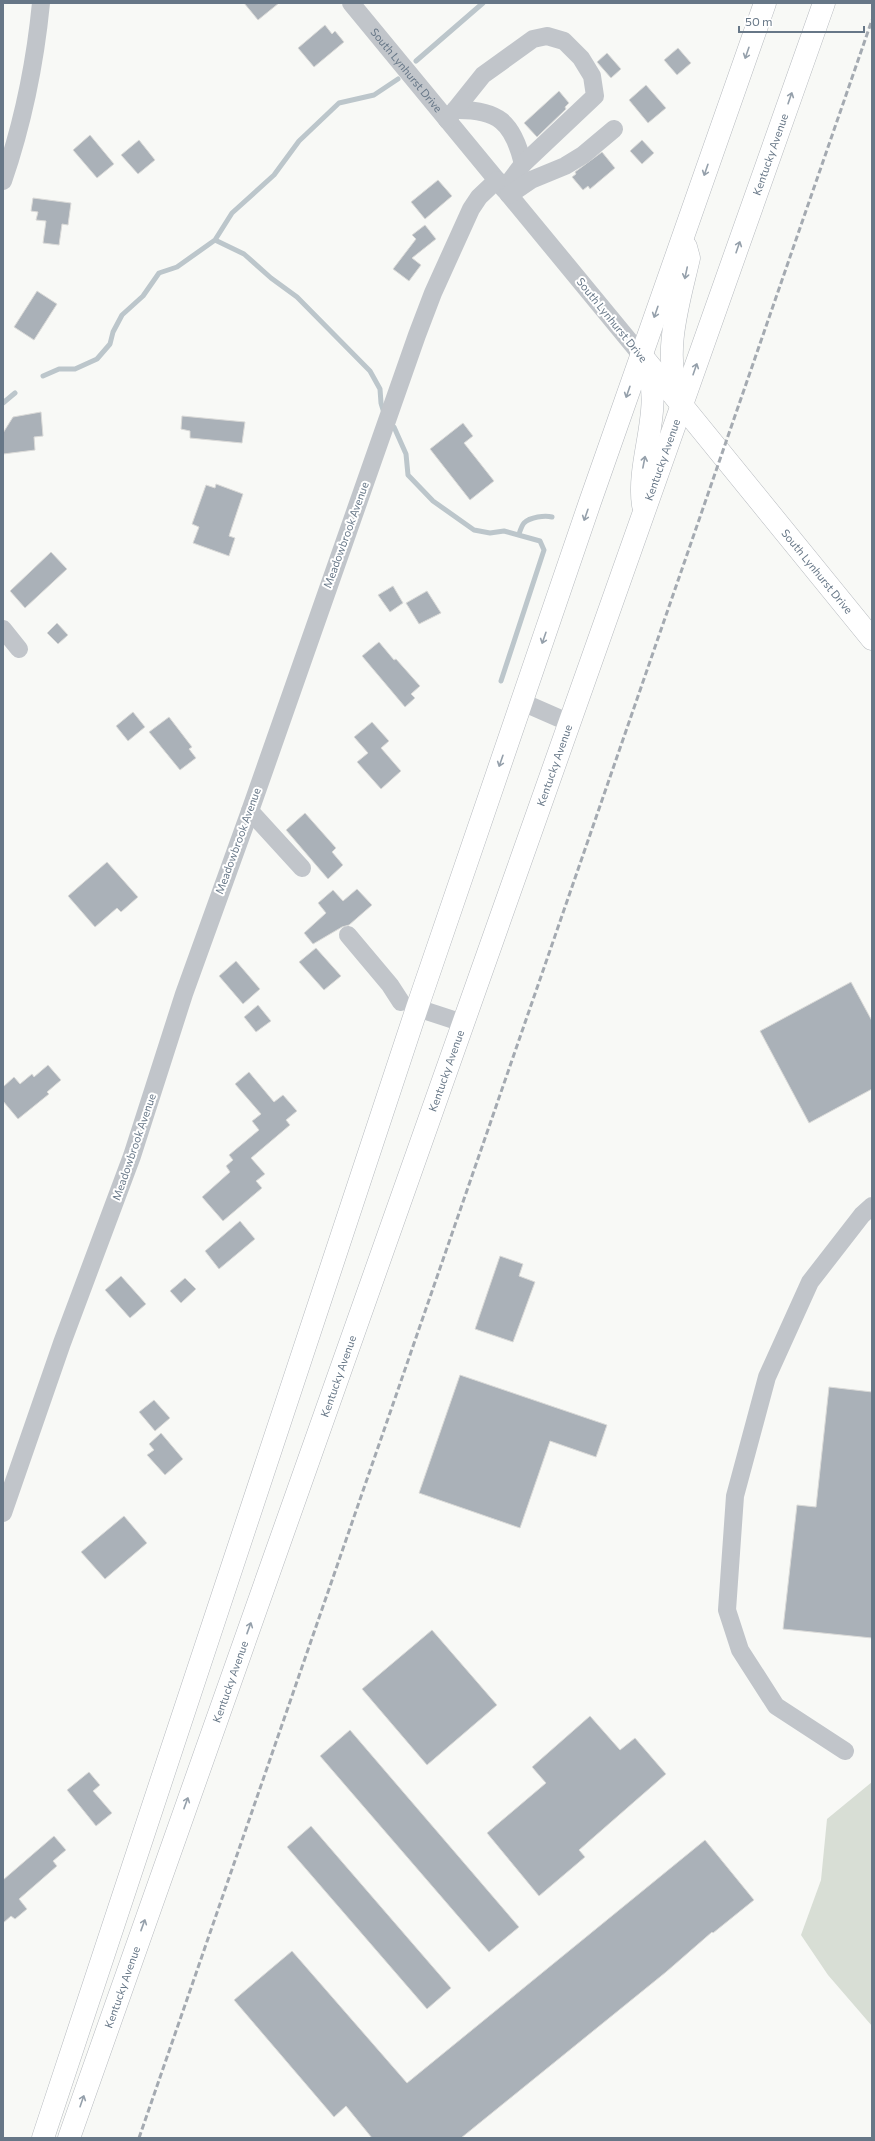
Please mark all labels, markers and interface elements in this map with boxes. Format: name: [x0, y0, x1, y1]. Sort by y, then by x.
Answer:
scale bar: [739, 8, 864, 34]
text: 50 m: [745, 14, 773, 28]
street label: South Lynhurst Drive: [368, 25, 445, 115]
one-way arrow: [743, 47, 751, 59]
one-way arrow: [787, 92, 795, 104]
street label: Kentucky Avenue: [750, 111, 790, 197]
one-way arrow: [702, 163, 709, 176]
one-way arrow: [735, 240, 742, 253]
one-way arrow: [681, 266, 689, 279]
street label: South Lynhurst Drive: [574, 275, 651, 365]
one-way arrow: [652, 305, 660, 317]
one-way arrow: [692, 363, 699, 376]
one-way arrow: [624, 386, 632, 398]
street label: Kentucky Avenue: [642, 417, 682, 502]
one-way arrow: [640, 455, 648, 468]
street label: Meadowbrook Avenue: [320, 480, 371, 590]
one-way arrow: [581, 509, 589, 521]
street label: South Lynhurst Drive: [779, 526, 856, 616]
one-way arrow: [539, 632, 547, 644]
street label: Kentucky Avenue: [534, 722, 574, 808]
one-way arrow: [497, 755, 505, 767]
street label: Meadowbrook Avenue: [212, 786, 263, 896]
street label: Kentucky Avenue: [426, 1028, 466, 1113]
street label: Meadowbrook Avenue: [109, 1092, 158, 1202]
street label: Kentucky Avenue: [317, 1333, 358, 1419]
one-way arrow: [245, 1622, 253, 1634]
street label: Kentucky Avenue: [209, 1639, 250, 1724]
one-way arrow: [183, 1797, 191, 1809]
one-way arrow: [140, 1919, 147, 1932]
street label: Kentucky Avenue: [101, 1944, 142, 2030]
one-way arrow: [78, 2096, 86, 2108]

